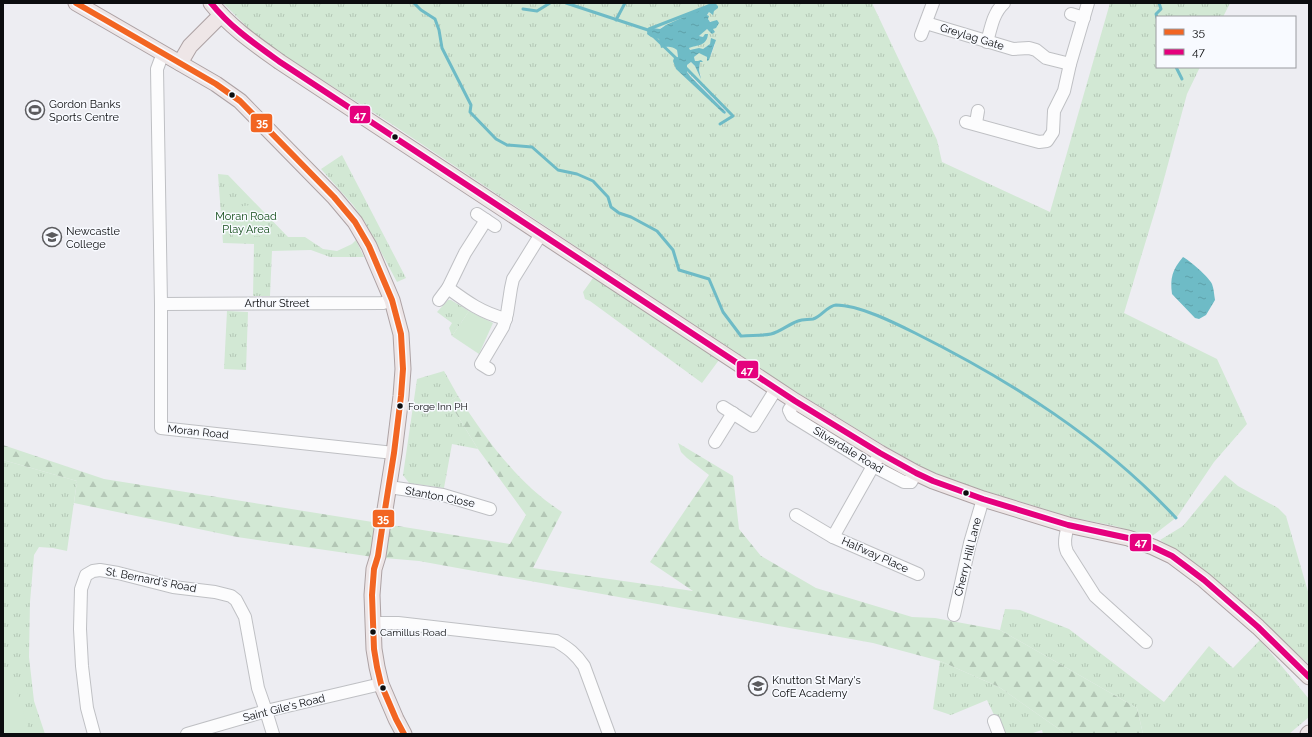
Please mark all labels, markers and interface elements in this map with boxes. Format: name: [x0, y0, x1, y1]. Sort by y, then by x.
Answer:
legend: [1156, 16, 1296, 68]
street label: Greylag Gate: [938, 21, 1006, 53]
text: 35: [1192, 25, 1205, 39]
text: 47: [1192, 45, 1205, 59]
unlabelled marker: [227, 90, 237, 100]
place label: Gordon Banks Sports Centre: [49, 98, 121, 124]
sports icon: Gordon Banks Sports Centre: [24, 99, 46, 121]
line badge: 47: [349, 105, 371, 124]
text: 47: [354, 109, 367, 122]
line badge: 35: [250, 113, 273, 133]
text: 35: [256, 117, 268, 130]
unlabelled marker: [390, 132, 400, 142]
park label: Moran Road Play Area: [215, 210, 277, 236]
place label: Newcastle College: [66, 225, 120, 251]
school or university icon: Newcastle College: [41, 226, 63, 248]
street label: Arthur Street: [245, 297, 310, 310]
line badge: 47: [736, 360, 759, 379]
text: 47: [741, 364, 754, 377]
marker: Forge Inn PH: [395, 401, 405, 411]
place label: Forge Inn PH: [408, 401, 468, 412]
street label: Moran Road: [167, 422, 229, 442]
street label: Silverdale Road: [811, 424, 885, 476]
street label: Stanton Close: [404, 484, 477, 510]
unlabelled marker: [961, 488, 971, 498]
line badge: 35: [372, 509, 395, 528]
text: 35: [377, 513, 389, 526]
street label: Cherry Hill Lane: [952, 516, 984, 598]
line badge: 47: [1129, 533, 1152, 552]
street label: Halfway Place: [839, 534, 911, 576]
text: 47: [1135, 536, 1148, 549]
street label: St. Bernard's Road: [104, 565, 198, 595]
marker: Camillus Road: [368, 627, 378, 637]
place label: Camillus Road: [380, 627, 446, 638]
place label: Knutton St Mary's CofE Academy: [772, 674, 861, 700]
school or university icon: Knutton St Mary's CofE Academy: [747, 675, 769, 697]
unlabelled marker: [378, 683, 388, 693]
street label: Saint Gile's Road: [242, 691, 327, 724]

